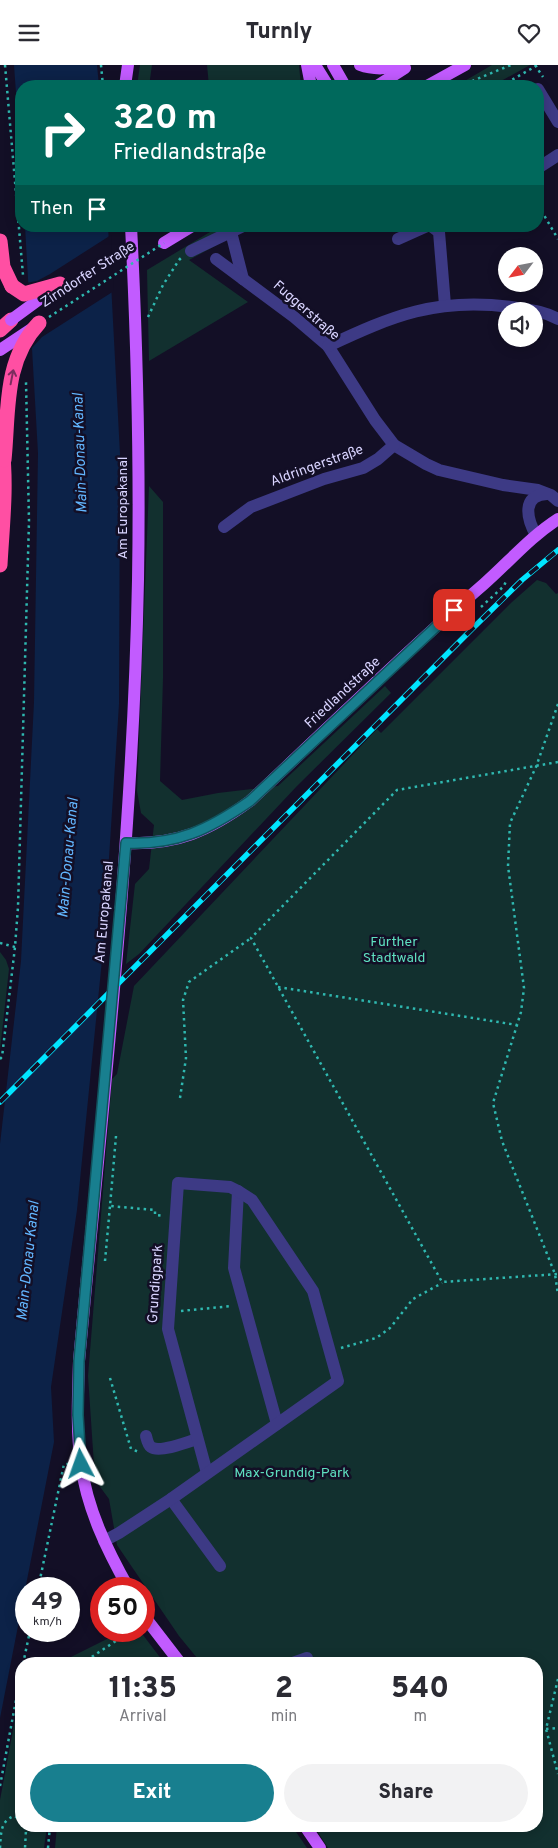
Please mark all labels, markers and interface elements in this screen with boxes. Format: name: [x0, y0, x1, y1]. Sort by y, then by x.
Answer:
icon: menu: [15, 19, 43, 47]
text: Turnly: [246, 19, 312, 46]
icon: heart: [515, 19, 543, 47]
text: 320 m: [113, 97, 217, 141]
icon: right: [30, 100, 95, 165]
text: Friedlandstraße: [113, 140, 266, 167]
icon: arrive: [83, 195, 111, 223]
text: Then: [30, 197, 73, 221]
street label: Zirndorfer Straße: [38, 238, 138, 312]
north arrow: [498, 247, 542, 293]
map controls: [498, 247, 543, 347]
street label: Fuggerstraße: [269, 277, 343, 345]
button: sound: [498, 302, 543, 347]
one-way arrow: [7, 370, 17, 386]
water label: Main-Donau-Kanal: [69, 391, 93, 513]
street label: Aldringerstraße: [268, 441, 366, 491]
street label: Am Europakanal: [115, 457, 132, 559]
pin: [433, 589, 475, 631]
icon: arrive: [440, 596, 468, 624]
street label: Friedlandstraße: [302, 654, 384, 732]
water label: Main-Donau-Kanal: [54, 796, 84, 919]
street label: Am Europakanal: [92, 860, 118, 964]
park label: Fürther Stadtwald: [363, 934, 425, 967]
water label: Main-Donau-Kanal: [13, 1199, 45, 1322]
street label: Grundigpark: [145, 1244, 167, 1324]
position arrow: [54, 1437, 106, 1489]
park label: Max-Grundig-Park: [234, 1465, 350, 1482]
speed limit sign: 50: [90, 1577, 155, 1642]
text: 49: [32, 1587, 63, 1619]
text: km/h: [33, 1614, 62, 1630]
text: 11:35: [109, 1671, 177, 1708]
text: 2: [275, 1671, 293, 1708]
text: 540: [391, 1671, 449, 1708]
text: Arrival: [119, 1707, 167, 1727]
text: min: [271, 1707, 297, 1727]
text: m: [413, 1707, 427, 1727]
button: Exit: [30, 1764, 274, 1822]
button: Share: [284, 1764, 528, 1822]

